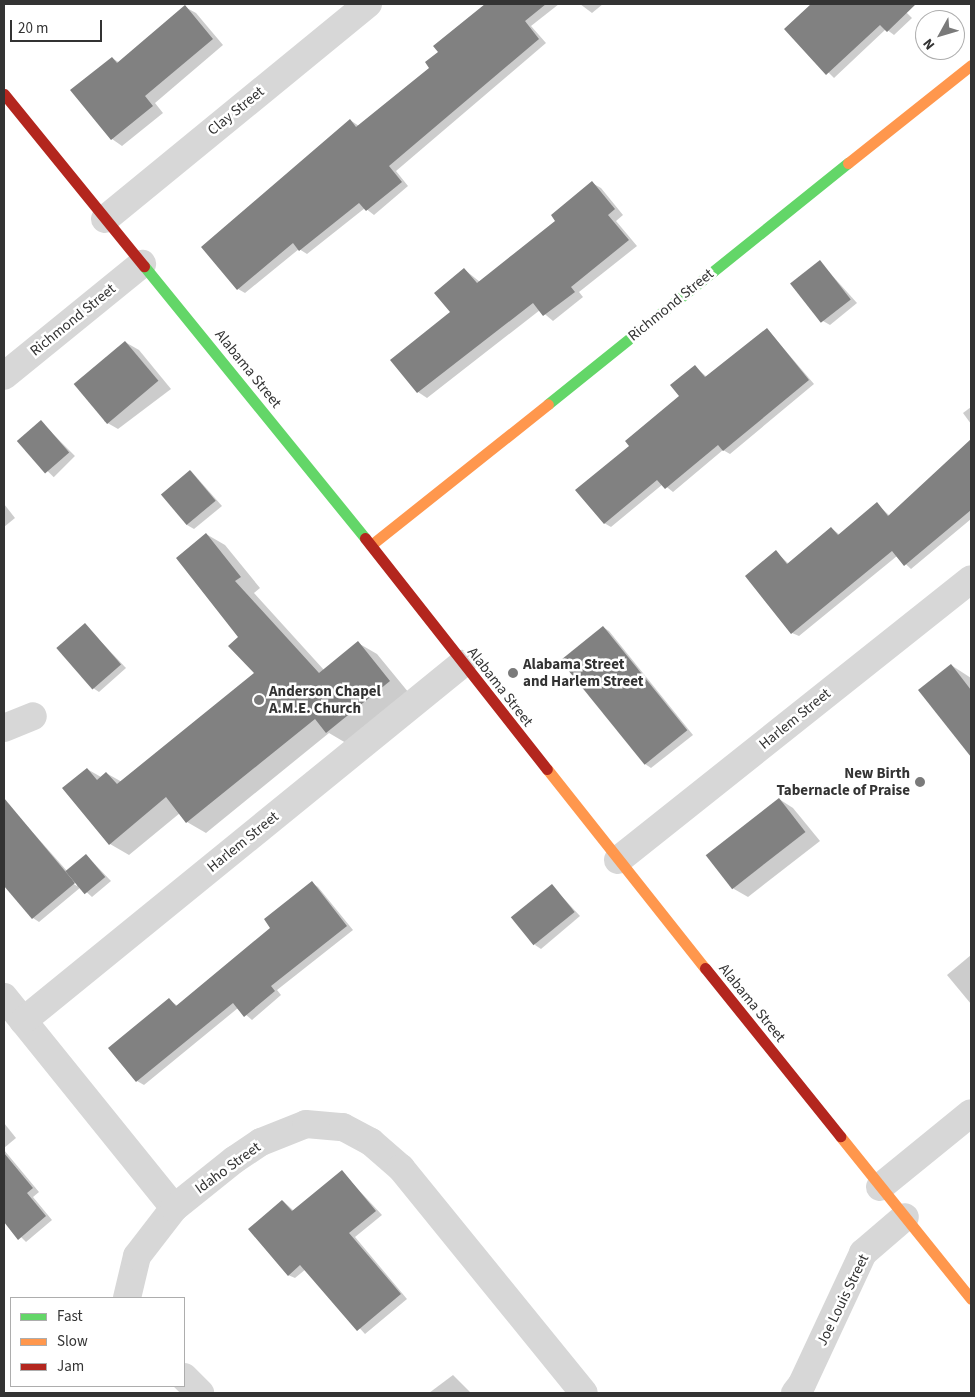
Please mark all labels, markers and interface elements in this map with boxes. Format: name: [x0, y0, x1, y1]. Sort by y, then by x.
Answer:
scale bar: [12, 10, 105, 42]
north arrow: [915, 10, 965, 60]
text: 20 m: [18, 18, 48, 39]
text: N: [918, 34, 940, 54]
street label: Clay Street: [204, 83, 268, 139]
street label: Richmond Street: [625, 265, 717, 345]
street label: Richmond Street: [27, 280, 119, 360]
street label: Alabama Street: [211, 326, 285, 412]
street label: Alabama Street: [463, 644, 537, 730]
place label: Alabama Street and Harlem Street: [523, 655, 644, 690]
marker: Alabama Street and Harlem Street: [507, 667, 519, 679]
place label: Anderson Chapel A.M.E. Church: [269, 682, 381, 717]
street label: Harlem Street: [756, 685, 834, 753]
marker: Anderson Chapel A.M.E. Church: [253, 694, 265, 706]
place label: New Birth Tabernacle of Praise: [776, 764, 910, 799]
marker: New Birth Tabernacle of Praise: [914, 776, 926, 788]
street label: Harlem Street: [204, 808, 282, 876]
street label: Alabama Street: [715, 960, 789, 1046]
street label: Idaho Street: [192, 1138, 264, 1198]
street label: Joe Louis Street: [813, 1251, 873, 1349]
legend: [10, 1297, 185, 1387]
text: Fast: [57, 1306, 83, 1327]
text: Slow: [57, 1331, 88, 1352]
text: Jam: [57, 1356, 84, 1377]

